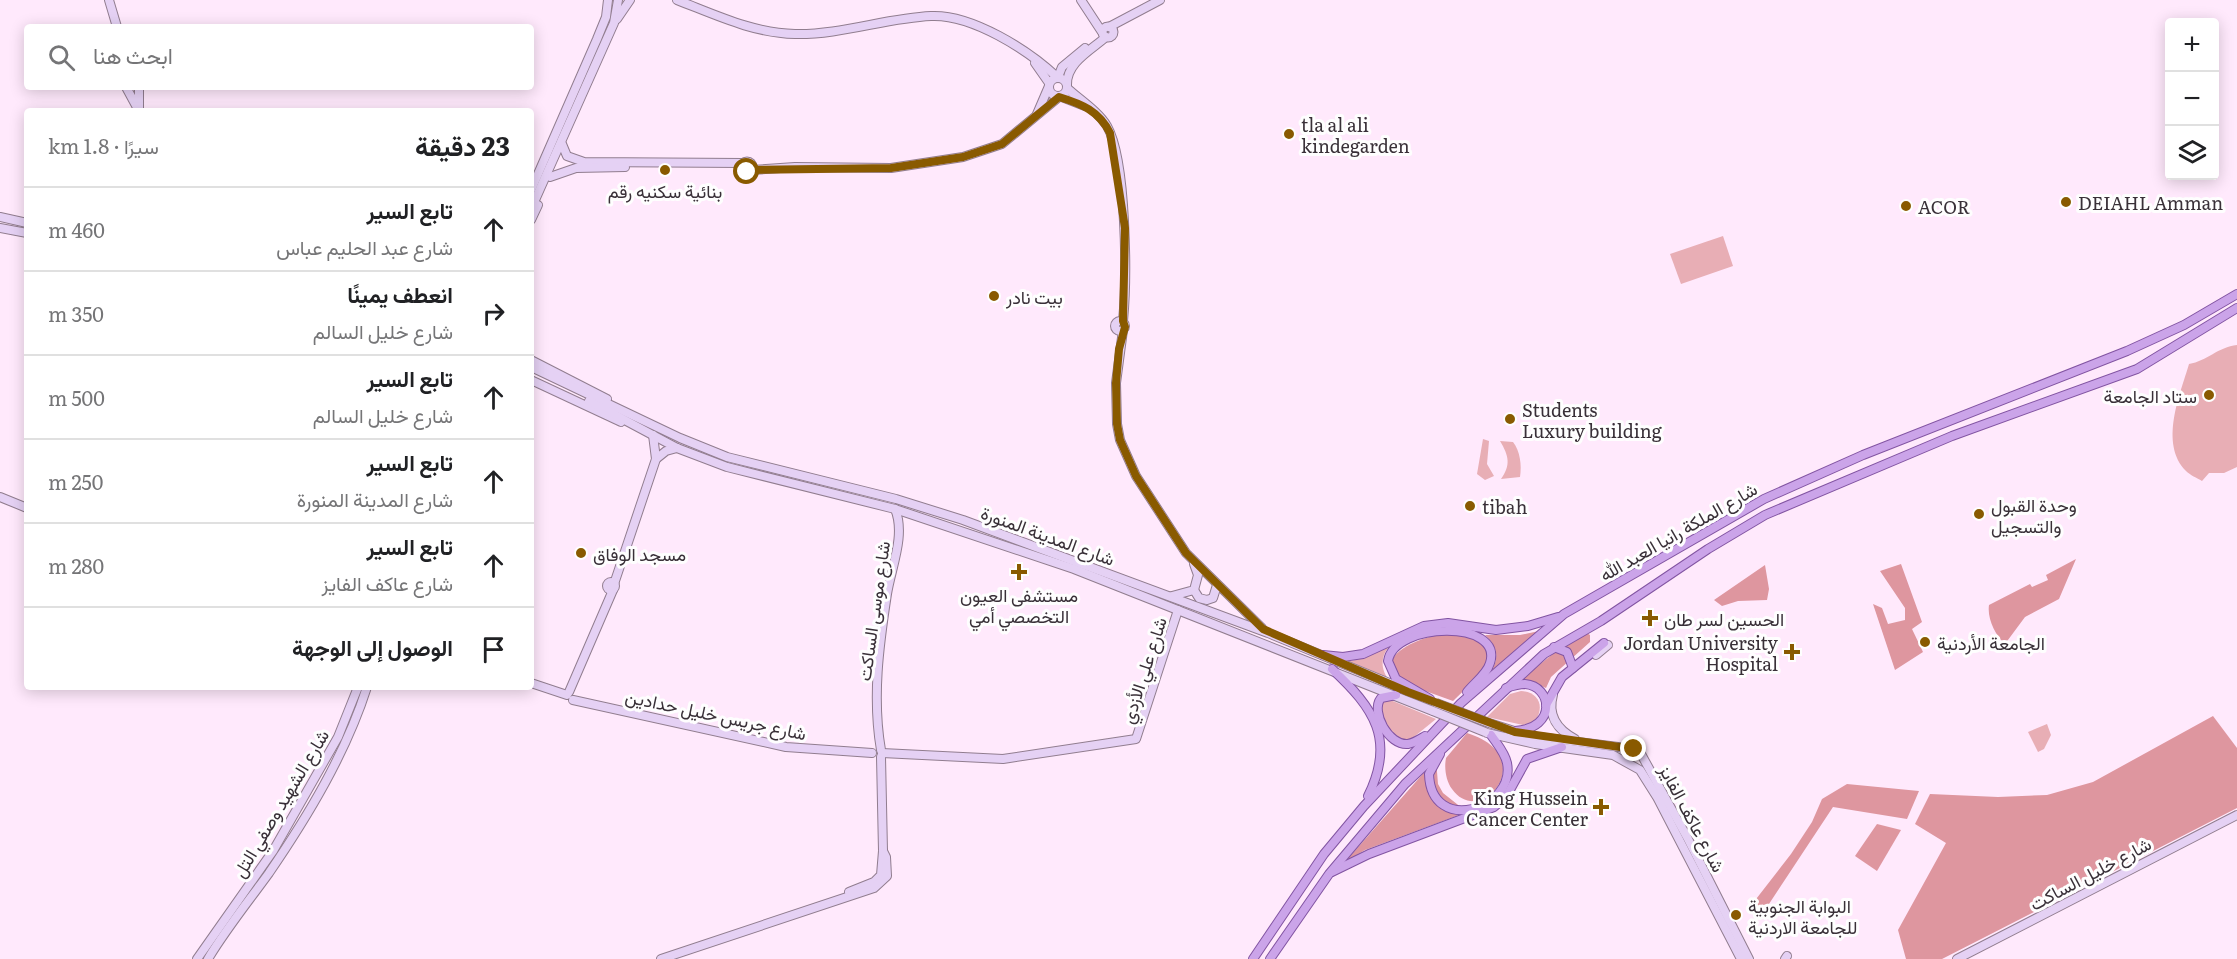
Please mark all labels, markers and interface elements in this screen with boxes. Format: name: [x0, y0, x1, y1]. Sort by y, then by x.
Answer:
map controls: [2165, 18, 2219, 180]
button: +: [2165, 18, 2219, 72]
search box: [24, 24, 534, 90]
text: ابحث هنا: [93, 38, 173, 71]
icon: search: [45, 41, 78, 74]
button: −: [2165, 72, 2219, 126]
place label: tla al ali kindegarden: [1301, 111, 1410, 159]
text: 23 دقيقة: [415, 125, 510, 164]
button: layers: [2165, 126, 2219, 180]
marker: tla al ali kindegarden: [1282, 127, 1296, 141]
text: سيرًا · 1.8 km: [48, 130, 159, 160]
route start: [733, 158, 759, 184]
marker: بنائية سكنيه رقم: [658, 163, 672, 177]
place label: بنائية سكنيه رقم: [608, 177, 722, 204]
place label: DEIAHL Amman: [2078, 189, 2223, 216]
text: تابع السير: [367, 193, 453, 226]
place label: ACOR: [1918, 193, 1970, 220]
marker: DEIAHL Amman: [2059, 195, 2073, 209]
marker: ACOR: [1899, 199, 1913, 213]
icon: ahead: [477, 213, 510, 246]
text: 460 m: [48, 214, 105, 244]
text: شارع عبد الحليم عباس: [276, 231, 453, 261]
text: انعطف يمينًا: [347, 277, 453, 310]
place label: بيت نادر: [1005, 283, 1063, 310]
marker: بيت نادر: [987, 289, 1001, 303]
icon: right: [477, 297, 510, 330]
text: 350 m: [48, 298, 104, 328]
text: شارع خليل السالم: [313, 315, 453, 345]
text: تابع السير: [367, 361, 453, 394]
icon: ahead: [477, 381, 510, 414]
text: 500 m: [48, 382, 105, 412]
place label: ستاد الجامعة: [2103, 382, 2197, 409]
marker: ستاد الجامعة: [2202, 388, 2216, 402]
place label: Students Luxury building: [1522, 396, 1663, 444]
text: شارع خليل السالم: [313, 399, 453, 429]
marker: Students Luxury building: [1503, 412, 1517, 426]
text: تابع السير: [367, 445, 453, 478]
icon: ahead: [477, 465, 510, 498]
text: 250 m: [48, 466, 103, 496]
street label: شارع الملكة رانيا العبد الله: [1594, 475, 1762, 587]
text: شارع المدينة المنورة: [297, 483, 453, 513]
place label: وحدة القبول والتسجيل: [1991, 491, 2077, 539]
place label: tibah: [1482, 493, 1528, 520]
street label: شارع المدينة المنورة: [977, 498, 1119, 572]
marker: tibah: [1463, 499, 1477, 513]
marker: وحدة القبول والتسجيل: [1972, 507, 1986, 521]
text: تابع السير: [367, 529, 453, 562]
street label: شارع موسى الساكت: [850, 539, 896, 683]
place label: مسجد الوفاق: [593, 540, 686, 567]
marker: مسجد الوفاق: [574, 546, 588, 560]
icon: ahead: [477, 549, 510, 582]
text: 280 m: [48, 550, 104, 580]
marker: مستشفى العيون التخصصي أمي: [1010, 563, 1028, 581]
text: شارع عاكف الفايز: [321, 567, 453, 597]
place label: مستشفى العيون التخصصي أمي: [960, 581, 1078, 632]
place label: الحسين لسر طان: [1664, 605, 1784, 632]
marker: الحسين لسر طان: [1641, 609, 1659, 627]
street label: شارع علي الأزدي: [1113, 613, 1176, 728]
place label: Jordan University Hospital: [1623, 629, 1779, 677]
place label: الجامعة الأردنية: [1937, 629, 2045, 656]
text: الوصول إلى الوجهة: [292, 630, 453, 663]
icon: arrive: [477, 633, 510, 666]
marker: الجامعة الأردنية: [1918, 635, 1932, 649]
marker: Jordan University Hospital: [1783, 643, 1801, 661]
street label: شارع جريس خليل حدادين: [623, 682, 809, 746]
street label: شارع الشهيد وصفي التل: [225, 724, 338, 884]
route end: [1620, 735, 1646, 761]
street label: شارع عاكف الفايز: [1653, 758, 1733, 877]
place label: King Hussein Cancer Center: [1466, 784, 1588, 832]
marker: King Hussein Cancer Center: [1592, 798, 1610, 816]
street label: شارع خليل الساكت: [2024, 830, 2156, 916]
place label: البوابة الجنوبية للجامعة الاردنية: [1748, 892, 1858, 940]
marker: البوابة الجنوبية للجامعة الاردنية: [1729, 908, 1743, 922]

